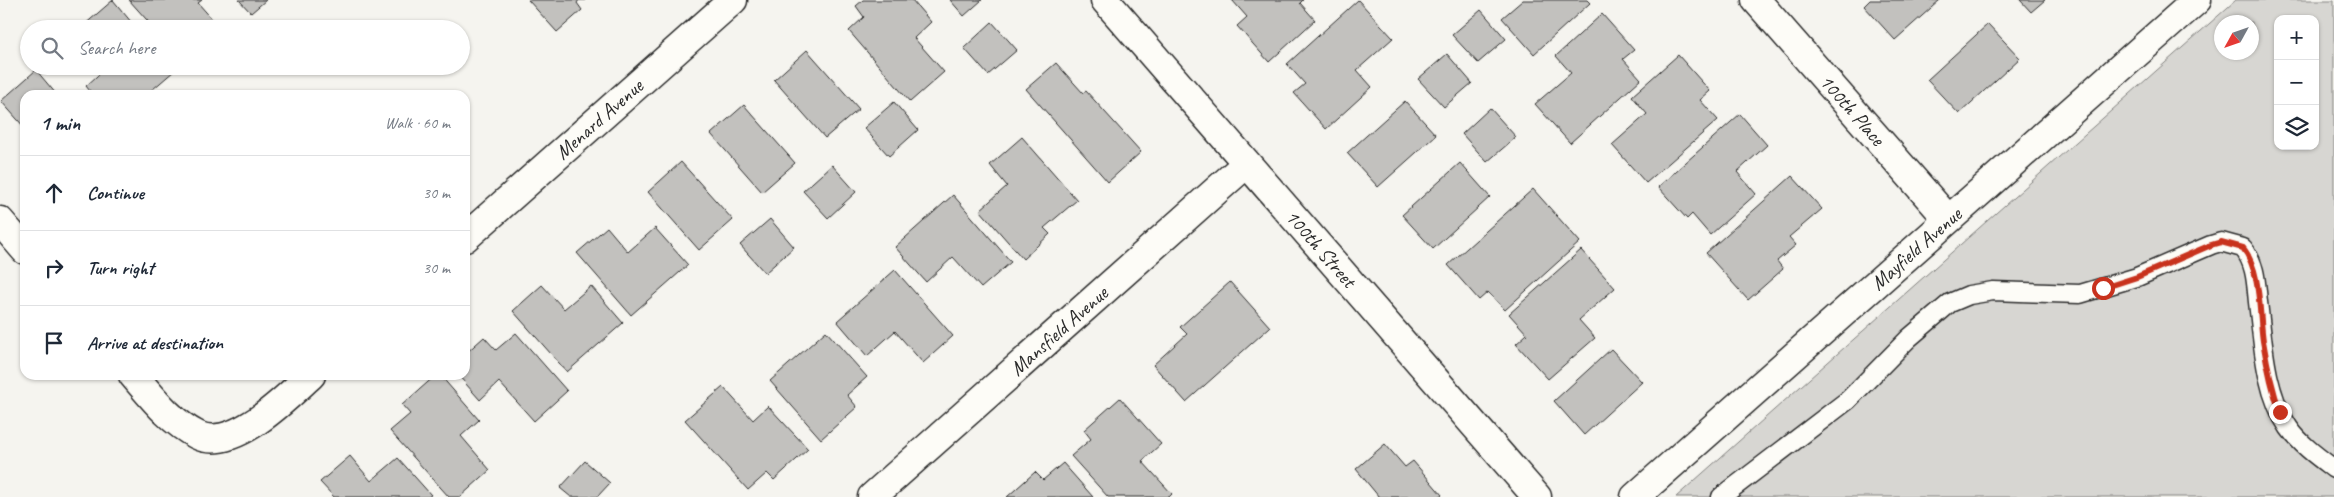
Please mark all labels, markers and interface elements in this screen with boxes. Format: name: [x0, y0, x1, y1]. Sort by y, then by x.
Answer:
north arrow: [2214, 15, 2259, 60]
map controls: [2274, 15, 2319, 150]
button: +: [2274, 15, 2319, 60]
search box: [20, 20, 470, 75]
icon: search: [38, 34, 66, 62]
text: Search here: [78, 36, 155, 60]
button: −: [2274, 60, 2319, 105]
street label: 100th Place: [1814, 69, 1891, 152]
street label: Menard Avenue: [549, 72, 649, 165]
button: layers: [2274, 105, 2319, 150]
text: 1 min: [40, 110, 80, 136]
text: Walk · 60 m: [385, 113, 450, 133]
icon: ahead: [40, 179, 68, 207]
text: Continue: [87, 181, 144, 205]
text: 30 m: [423, 183, 450, 203]
street label: Mayfield Avenue: [1865, 201, 1968, 296]
street label: 100th Street: [1280, 204, 1363, 294]
icon: right: [40, 254, 68, 282]
text: Turn right: [87, 256, 154, 280]
text: 30 m: [423, 258, 450, 278]
route start: [2092, 277, 2115, 300]
street label: Mansfield Avenue: [1004, 279, 1114, 381]
icon: arrive: [40, 329, 68, 357]
text: Arrive at destination: [87, 331, 223, 355]
route end: [2269, 401, 2292, 424]

